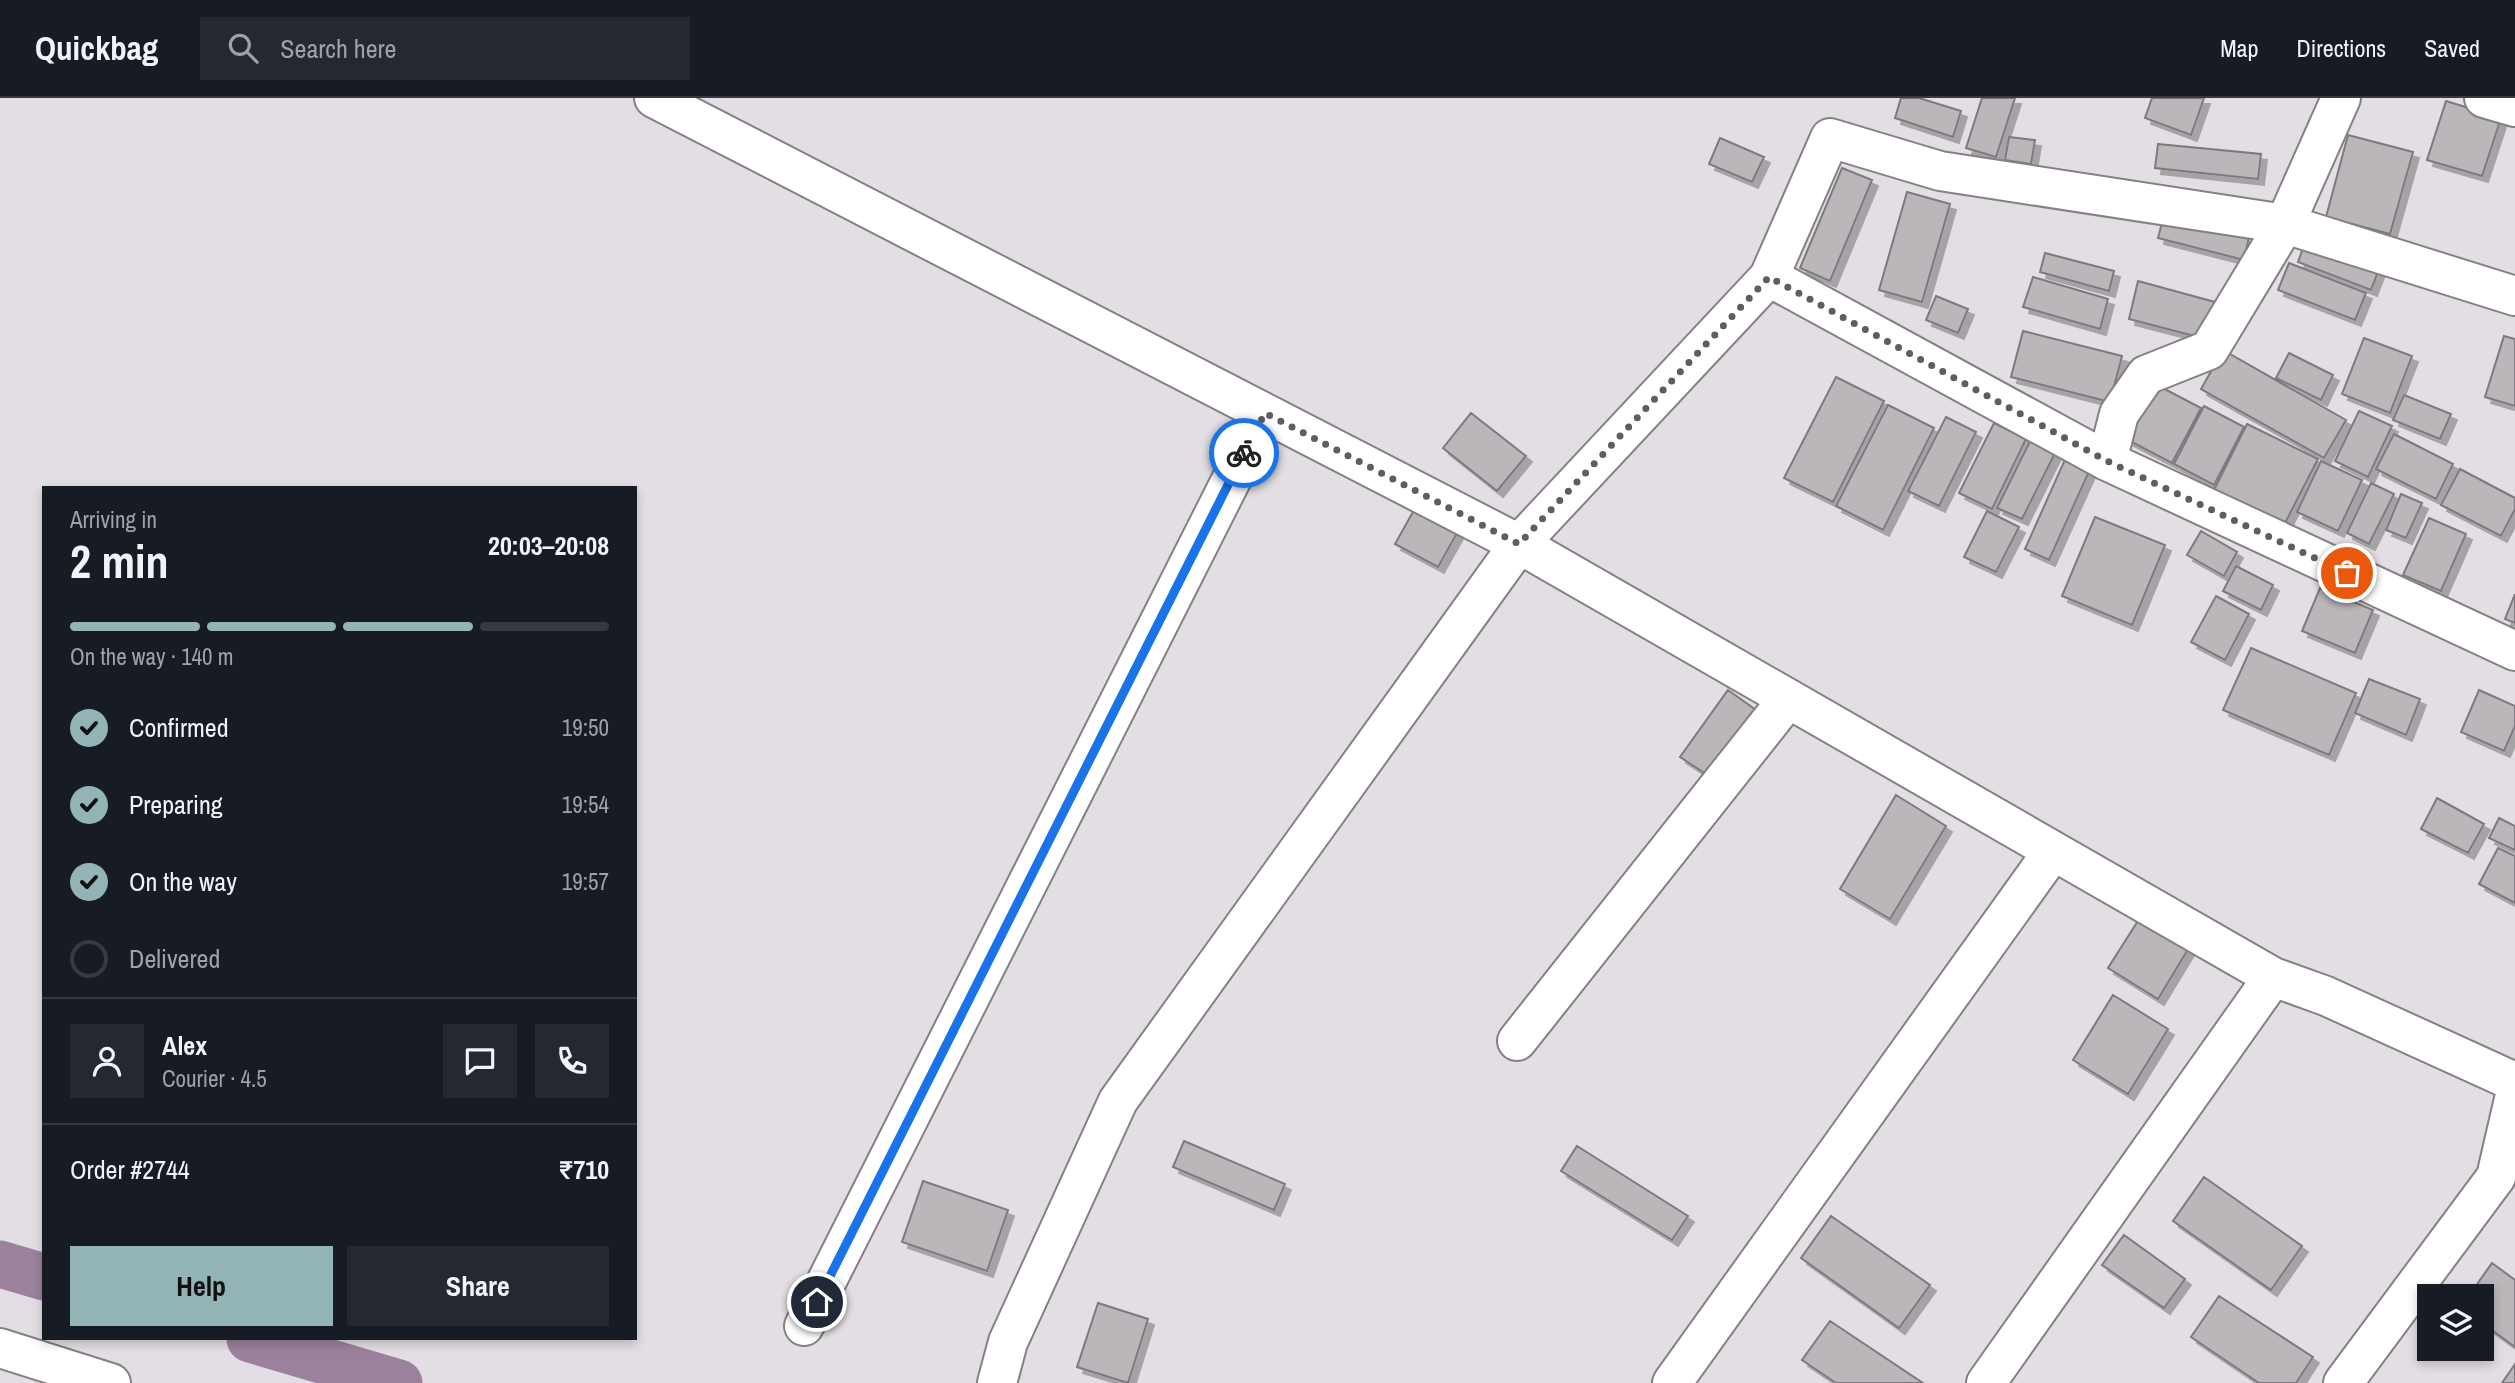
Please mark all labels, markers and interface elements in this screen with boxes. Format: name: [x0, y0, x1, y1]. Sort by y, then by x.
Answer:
search box: [200, 17, 690, 80]
text: Quickbag: [35, 26, 158, 70]
icon: search: [224, 29, 262, 67]
text: Search here: [280, 31, 396, 66]
text: Map: [2220, 32, 2258, 64]
text: Directions: [2296, 32, 2386, 64]
text: Saved: [2424, 32, 2480, 64]
courier: [1209, 418, 1279, 488]
icon: bike: [1225, 434, 1263, 472]
text: Arriving in: [70, 504, 157, 535]
text: 20:03–20:08: [488, 528, 609, 563]
text: 2 min: [70, 530, 169, 592]
pin: [2317, 543, 2377, 603]
icon: bag: [2328, 554, 2366, 592]
text: On the way · 140 m: [70, 641, 234, 672]
icon: check: [70, 709, 108, 747]
text: Confirmed: [129, 710, 229, 745]
text: 19:50: [562, 712, 609, 743]
icon: check: [70, 786, 108, 824]
text: Preparing: [129, 787, 223, 822]
text: 19:54: [562, 789, 609, 820]
icon: check: [70, 863, 108, 901]
text: On the way: [129, 864, 237, 899]
text: 19:57: [562, 866, 609, 897]
text: Delivered: [129, 941, 220, 976]
button: person: [70, 1024, 144, 1098]
button: chat: [443, 1024, 517, 1098]
button: phone: [535, 1024, 609, 1098]
text: Alex: [162, 1028, 207, 1063]
text: Courier · 4.5: [162, 1063, 267, 1094]
text: Order #2744: [70, 1152, 190, 1187]
text: ₹710: [558, 1152, 609, 1187]
button: Help: [70, 1246, 333, 1326]
button: Share: [347, 1246, 609, 1326]
pin: [787, 1272, 847, 1332]
icon: home: [798, 1283, 836, 1321]
map controls: [2417, 1284, 2494, 1361]
button: layers: [2417, 1284, 2494, 1361]

